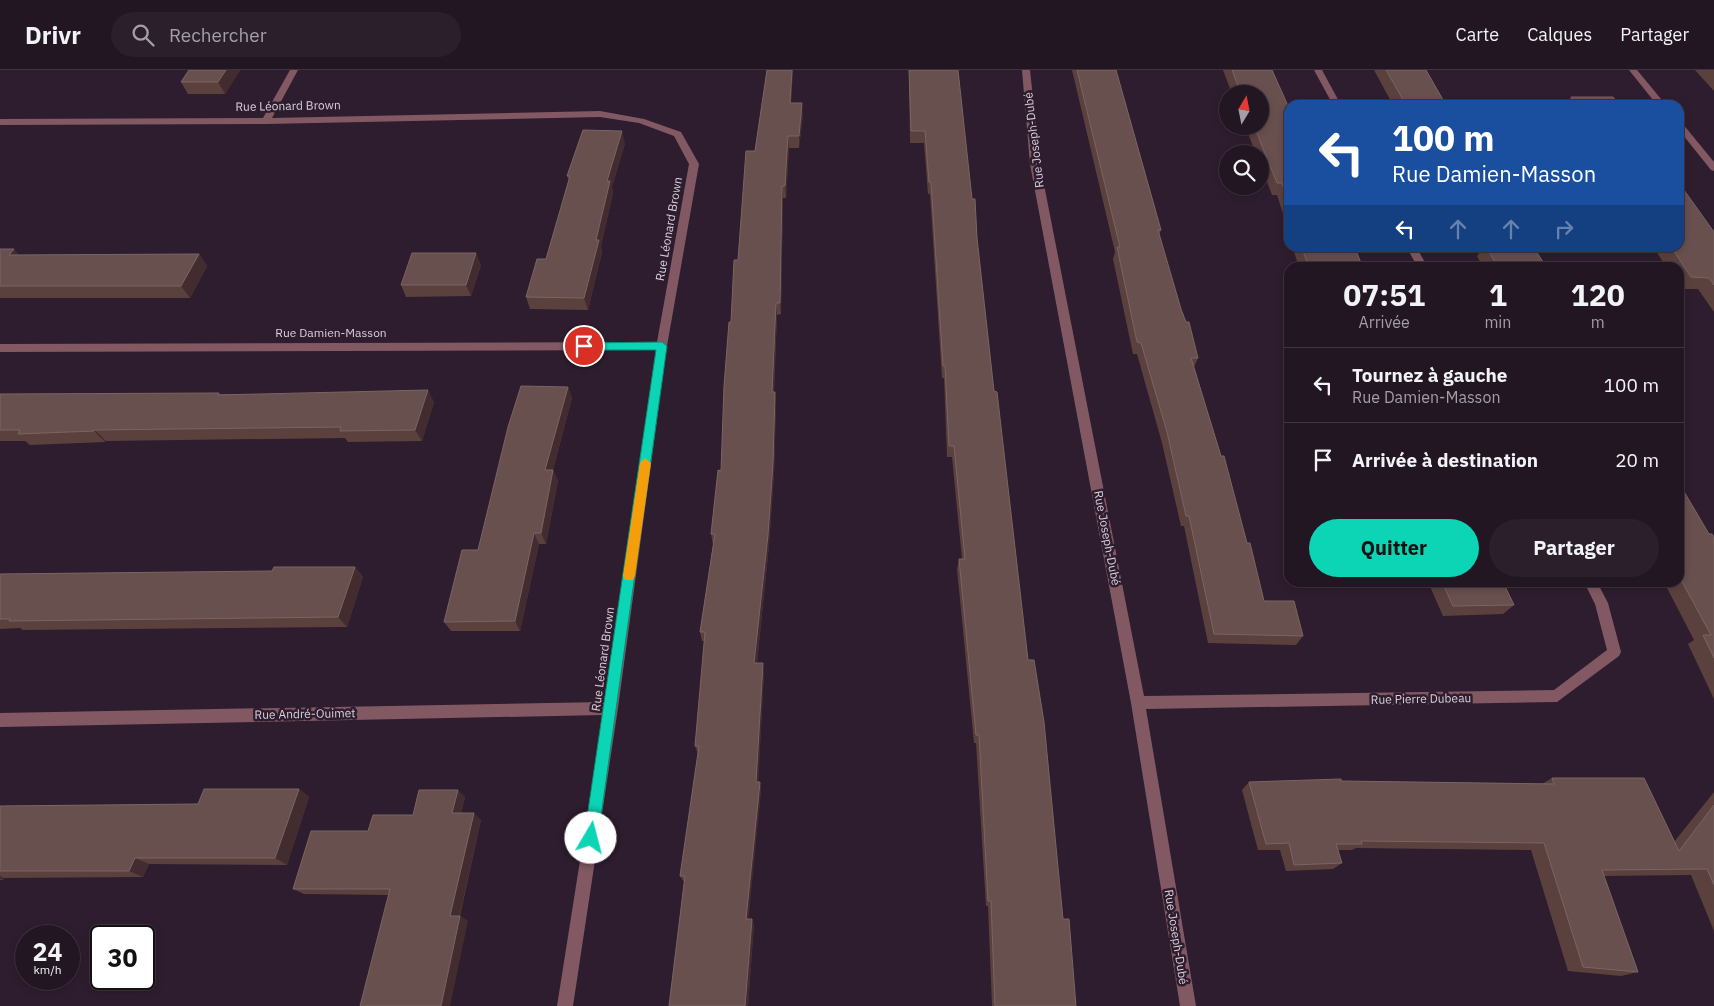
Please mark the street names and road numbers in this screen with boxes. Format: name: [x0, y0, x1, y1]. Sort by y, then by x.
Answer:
street label: Rue Joseph-Dubé: [1020, 91, 1047, 189]
street label: Rue Léonard Brown: [235, 97, 341, 114]
street label: Rue Léonard Brown: [652, 176, 685, 282]
street label: Rue Damien-Masson: [275, 325, 387, 340]
street label: Rue Joseph-Dubé: [1091, 489, 1124, 587]
street label: Rue Léonard Brown: [588, 606, 617, 712]
street label: Rue Pierre Dubeau: [1371, 690, 1471, 707]
street label: Rue André-Ouimet: [254, 705, 356, 722]
street label: Rue Joseph-Dubé: [1162, 888, 1191, 986]

